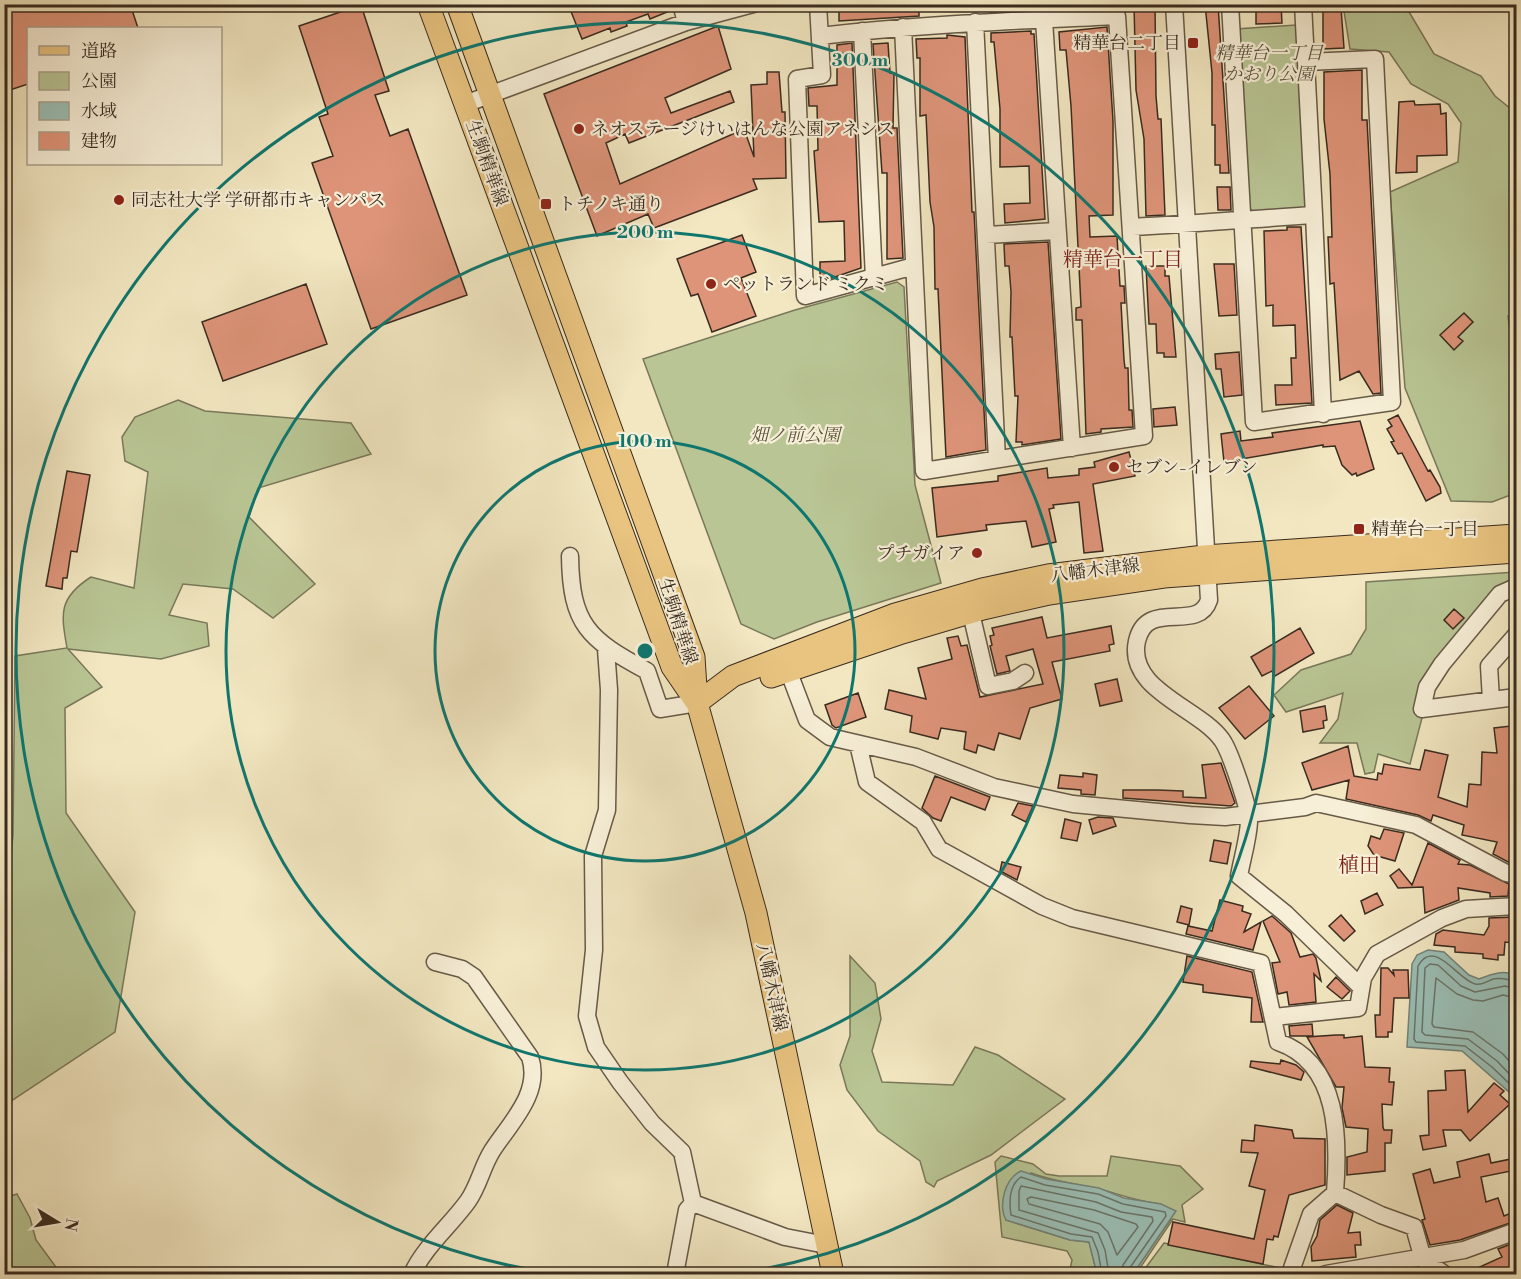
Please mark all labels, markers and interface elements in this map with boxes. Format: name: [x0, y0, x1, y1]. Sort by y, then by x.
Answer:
legend: [27, 27, 222, 165]
place label: 精華台二丁目: [1073, 32, 1181, 55]
marker: 精華台二丁目: [1186, 36, 1200, 50]
text: 道路: [81, 40, 117, 63]
park label: 精華台一丁目 かおり公園: [1215, 42, 1324, 86]
text: 300 m: [832, 49, 889, 72]
text: 公園: [81, 70, 117, 93]
text: 水域: [81, 100, 117, 123]
street label: 生駒精華線: [460, 117, 513, 209]
place label: ネオステージけいはんな公園アネシス: [591, 118, 895, 141]
marker: ネオステージけいはんな公園アネシス: [572, 122, 586, 136]
text: 建物: [81, 130, 117, 153]
place label: 同志社大学 学研都市キャンパス: [131, 189, 385, 212]
marker: 同志社大学 学研都市キャンパス: [112, 193, 126, 207]
place label: トチノキ通り: [558, 193, 664, 216]
marker: トチノキ通り: [539, 197, 553, 211]
text: 200 m: [617, 221, 674, 244]
district label: 精華台一丁目: [1063, 248, 1183, 273]
place label: ペットランド ミクミ: [723, 273, 889, 296]
marker: ペットランド ミクミ: [704, 277, 718, 291]
park label: 畑ノ前公園: [750, 424, 843, 447]
text: 100 m: [618, 430, 672, 453]
place label: セブン-イレブン: [1126, 456, 1258, 479]
marker: セブン-イレブン: [1107, 460, 1121, 474]
place label: 精華台一丁目: [1371, 518, 1479, 541]
marker: 精華台一丁目: [1352, 522, 1366, 536]
place label: プチガイア: [876, 542, 965, 565]
marker: プチガイア: [970, 546, 984, 560]
street label: 八幡木津線: [1049, 554, 1141, 587]
street label: 生駒精華線: [653, 575, 702, 668]
centre of rings: [635, 641, 655, 661]
district label: 植田: [1338, 853, 1380, 879]
street label: 八幡木津線: [751, 941, 792, 1034]
north arrow: [27, 1192, 87, 1252]
text: N: [60, 1217, 82, 1233]

